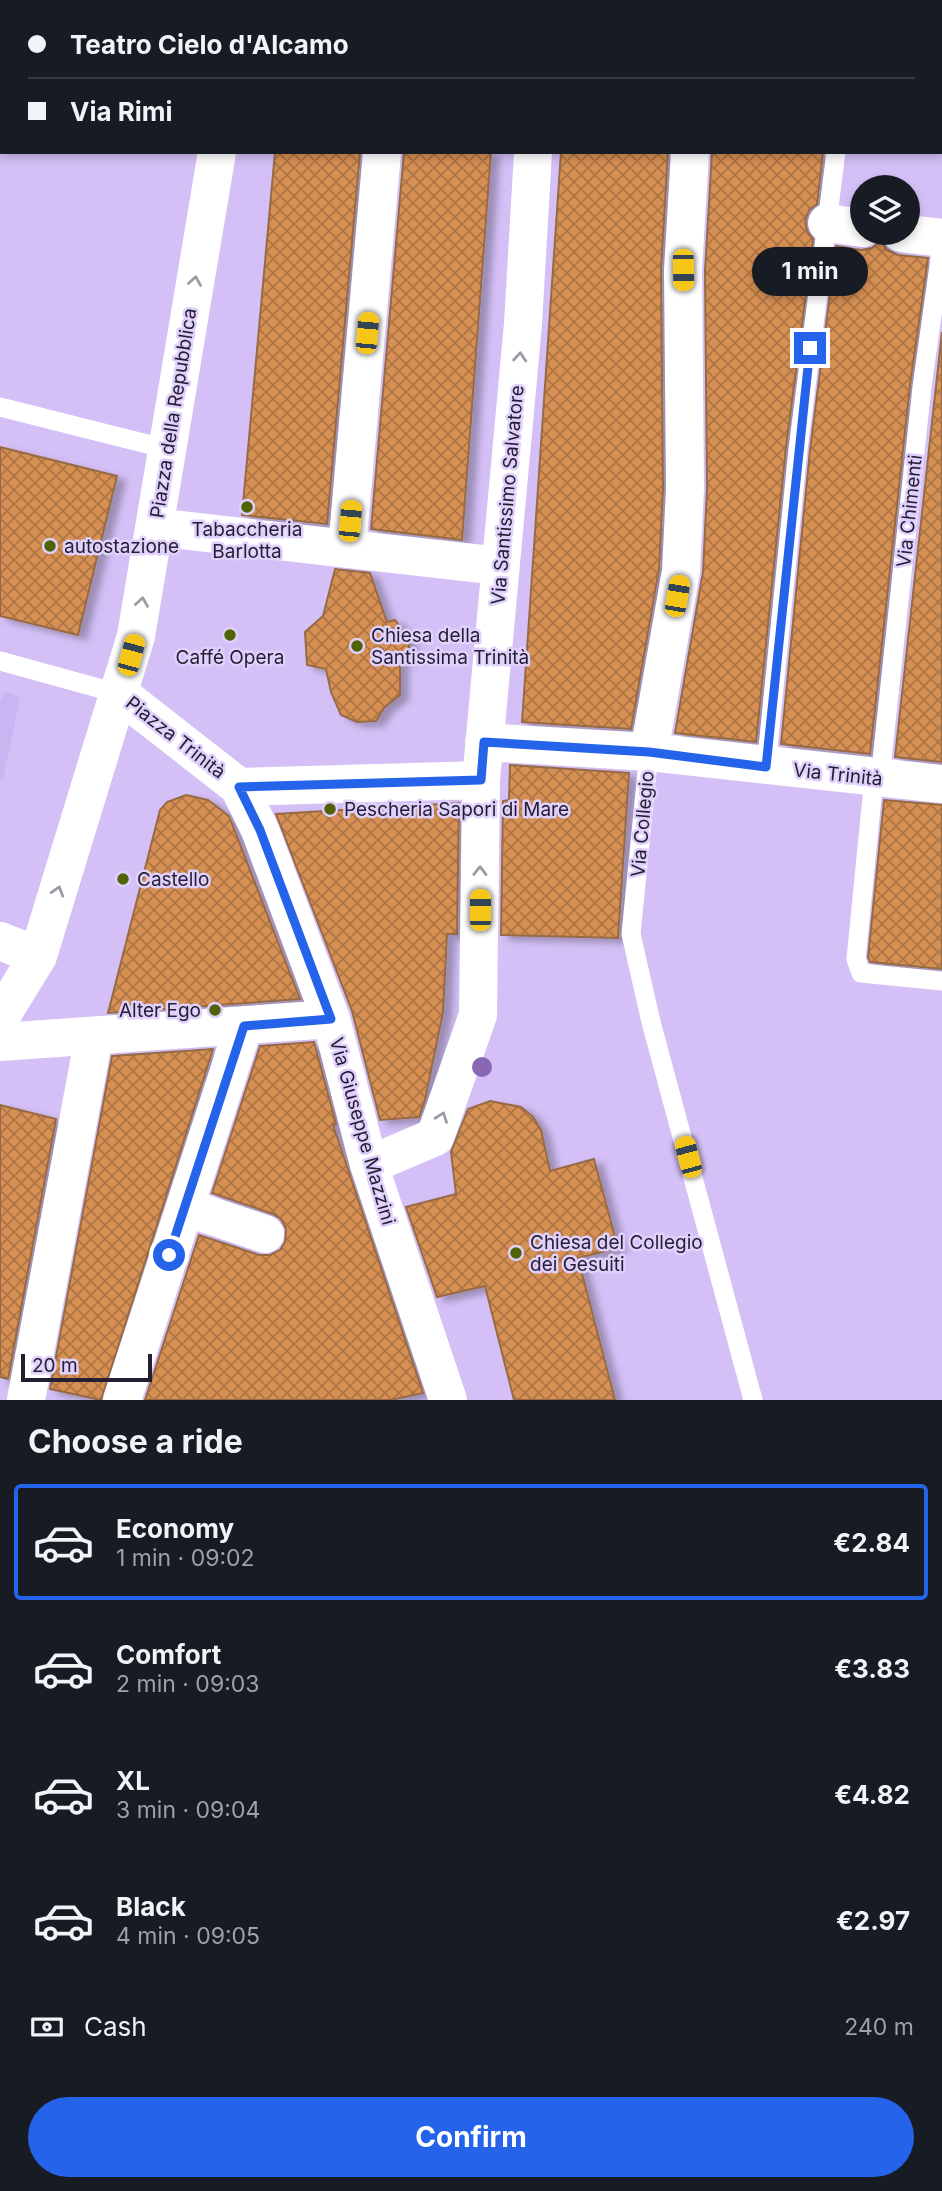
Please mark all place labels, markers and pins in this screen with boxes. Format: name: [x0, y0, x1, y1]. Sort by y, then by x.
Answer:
marker: Tabaccheria Barlotta: [239, 499, 255, 515]
place label: Tabaccheria Barlotta: [192, 518, 302, 563]
place label: autostazione: [64, 535, 179, 558]
marker: autostazione: [42, 538, 58, 554]
place label: Chiesa della Santissima Trinità: [371, 624, 529, 669]
marker: Caffé Opera: [222, 627, 238, 643]
marker: Chiesa della Santissima Trinità: [349, 638, 365, 654]
place label: Caffé Opera: [176, 646, 284, 669]
place label: Pescheria Sapori di Mare: [344, 798, 569, 821]
marker: Pescheria Sapori di Mare: [322, 801, 338, 817]
place label: Castello: [137, 868, 209, 891]
marker: Castello: [115, 871, 131, 887]
place label: Alter Ego: [119, 999, 201, 1022]
marker: Alter Ego: [207, 1002, 223, 1018]
place label: Chiesa del Collegio dei Gesuiti: [530, 1231, 703, 1276]
marker: Chiesa del Collegio dei Gesuiti: [508, 1245, 524, 1261]

